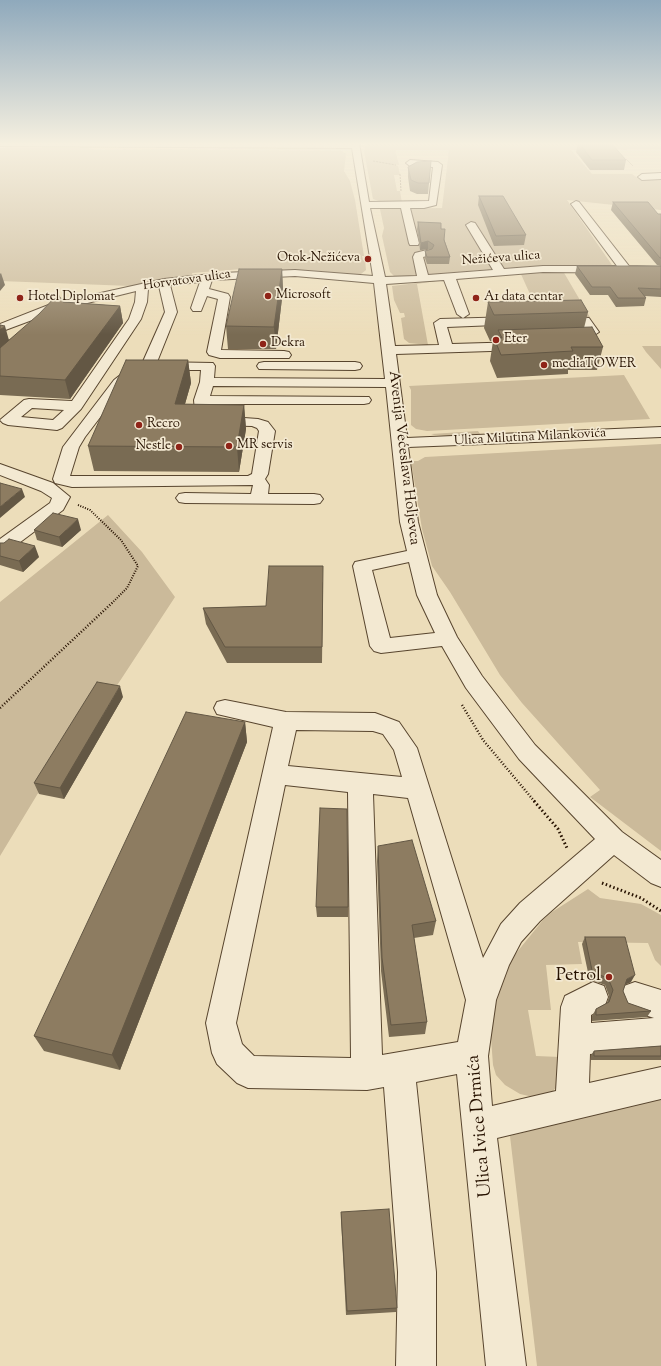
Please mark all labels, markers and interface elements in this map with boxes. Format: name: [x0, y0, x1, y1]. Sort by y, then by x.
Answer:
street label: Nežićeva ulica: [461, 248, 541, 270]
place label: Otok-Nežićeva: [277, 251, 360, 267]
marker: Otok-Nežićeva: [363, 254, 373, 264]
street label: Horvatova ulica: [142, 267, 232, 295]
place label: Microsoft: [276, 288, 331, 304]
place label: Hotel Diplomat: [28, 290, 115, 306]
place label: A1 data centar: [484, 290, 563, 306]
marker: Microsoft: [263, 291, 273, 301]
marker: Hotel Diplomat: [15, 293, 25, 303]
marker: A1 data centar: [471, 293, 481, 303]
place label: Eter: [504, 332, 527, 348]
marker: Eter: [491, 335, 501, 345]
place label: Dekra: [271, 336, 305, 352]
marker: Dekra: [258, 339, 268, 349]
place label: mediaTOWER: [552, 357, 636, 373]
marker: mediaTOWER: [539, 360, 549, 370]
street label: Avenija Većeslava Holjevca: [383, 370, 423, 546]
place label: Recro: [147, 417, 180, 433]
marker: Recro: [134, 420, 144, 430]
street label: Ulica Milutina Milankovića: [453, 426, 607, 450]
place label: MR servis: [237, 438, 293, 454]
place label: Nestle: [136, 439, 171, 455]
marker: MR servis: [224, 441, 234, 451]
marker: Nestle: [174, 442, 184, 452]
place label: Petrol: [556, 966, 601, 988]
marker: Petrol: [604, 972, 614, 982]
street label: Ulica Ivice Drmića: [464, 1054, 498, 1198]

